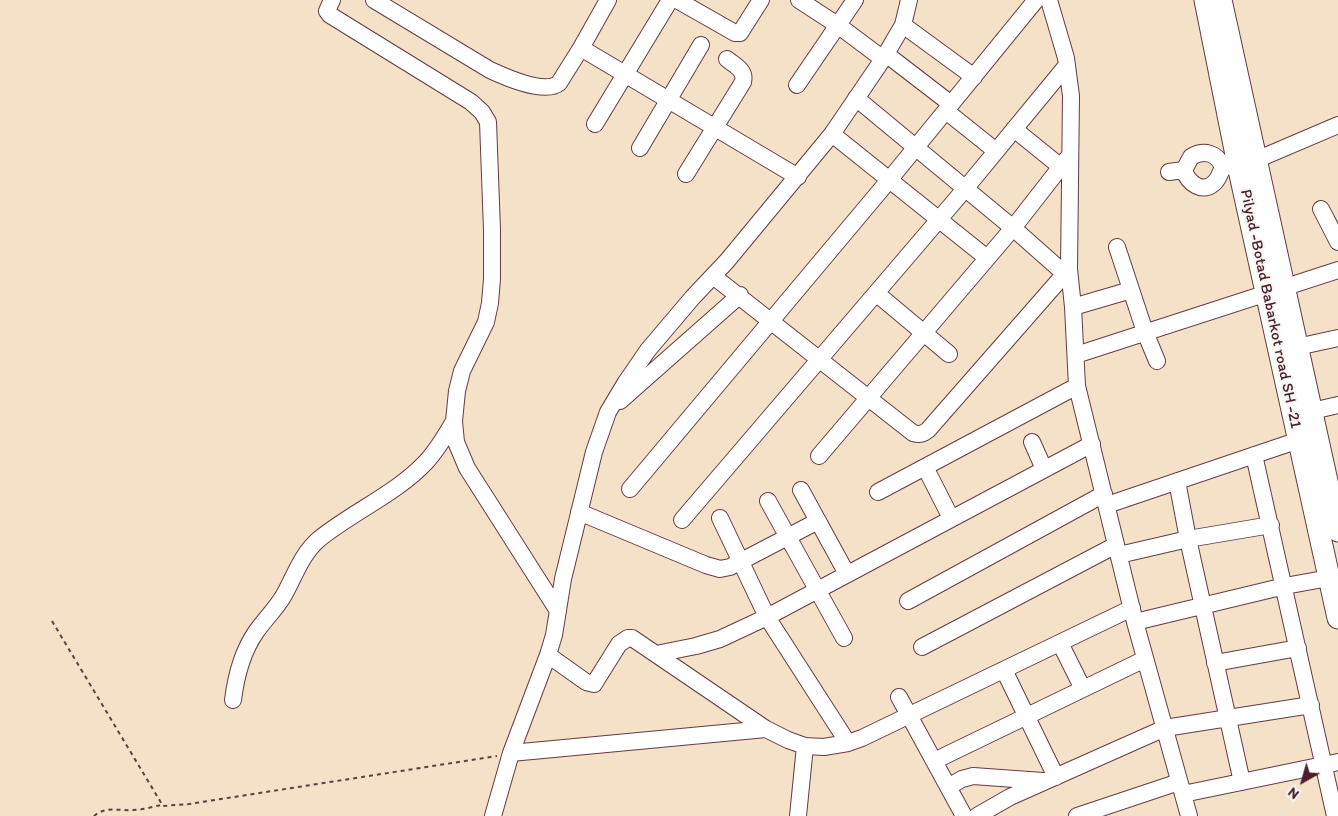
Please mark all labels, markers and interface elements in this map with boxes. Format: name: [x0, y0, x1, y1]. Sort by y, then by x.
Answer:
street label: Pilyad -Botad Babarkot road SH -21: [1235, 188, 1305, 430]
north arrow: [1278, 756, 1328, 806]
text: N: [1285, 784, 1302, 803]

